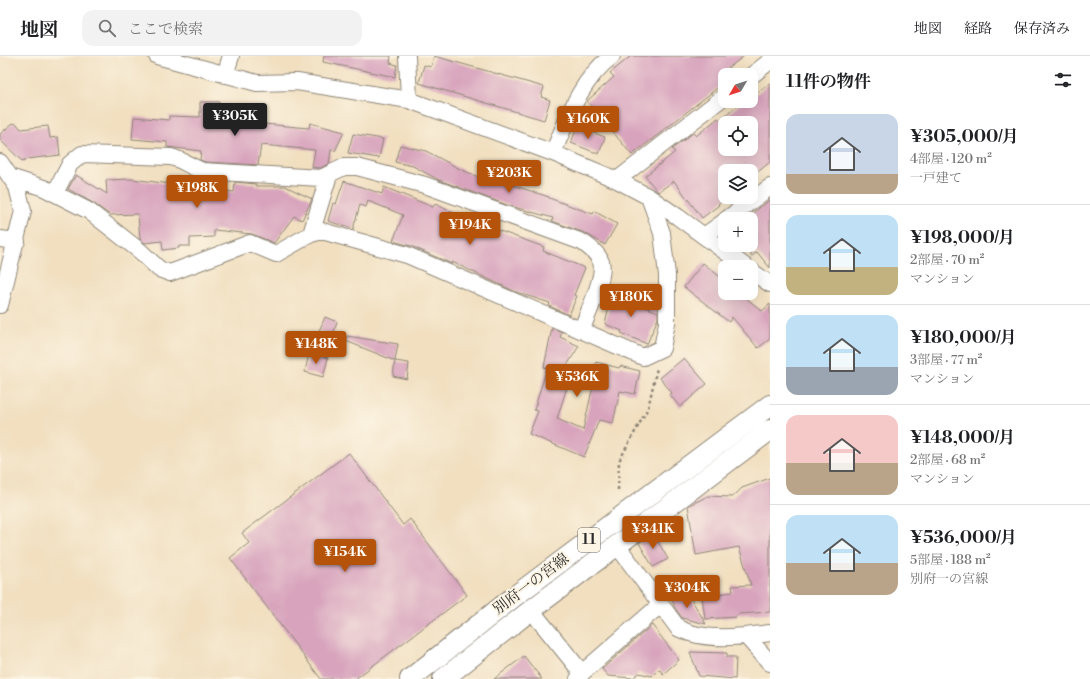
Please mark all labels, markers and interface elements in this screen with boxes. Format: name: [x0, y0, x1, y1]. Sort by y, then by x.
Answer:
search box: [82, 10, 362, 46]
icon: search: [96, 17, 118, 39]
text: 地図: [20, 18, 58, 42]
text: ここで検索: [128, 20, 203, 39]
text: 地図: [914, 20, 942, 38]
text: 経路: [964, 20, 992, 38]
text: 保存済み: [1014, 20, 1070, 38]
north arrow: [718, 68, 758, 108]
map controls: [718, 68, 758, 300]
icon: filters: [1052, 69, 1074, 91]
text: 11件の物件: [786, 71, 871, 93]
pin: ¥305K: [207, 103, 263, 137]
pin: ¥160K: [560, 106, 616, 140]
text: ¥305K: [212, 108, 258, 124]
text: ¥160K: [566, 111, 610, 127]
button: locate: [718, 116, 758, 156]
text: ¥305,000/月: [910, 126, 1019, 148]
icon: home: [818, 130, 866, 178]
text: 4部屋 · 120 m²: [910, 151, 992, 167]
pin: ¥203K: [481, 160, 537, 194]
button: layers: [718, 164, 758, 204]
text: ¥203K: [486, 165, 532, 181]
text: 一戸建て: [910, 170, 962, 186]
pin: ¥198K: [169, 175, 225, 209]
text: ¥198K: [175, 180, 219, 196]
pin: ¥194K: [442, 212, 498, 246]
button: +: [718, 212, 758, 252]
text: ¥194K: [448, 217, 492, 233]
text: ¥198,000/月: [910, 227, 1015, 249]
icon: home: [818, 231, 866, 279]
text: 2部屋 · 70 m²: [910, 252, 984, 268]
button: −: [718, 260, 758, 300]
text: マンション: [910, 271, 974, 287]
pin: ¥180K: [603, 284, 659, 318]
text: ¥180K: [609, 289, 653, 305]
text: ¥180,000/月: [910, 327, 1017, 349]
pin: ¥148K: [288, 331, 344, 365]
icon: home: [818, 331, 866, 379]
text: ¥148K: [294, 336, 338, 352]
text: 3部屋 · 77 m²: [910, 352, 982, 368]
pin: ¥536K: [549, 364, 605, 398]
text: ¥536K: [555, 369, 599, 385]
text: マンション: [910, 371, 974, 387]
text: ¥148,000/月: [910, 427, 1015, 449]
icon: home: [818, 431, 866, 479]
text: 2部屋 · 68 m²: [910, 452, 985, 468]
text: マンション: [910, 471, 974, 487]
pin: ¥341K: [625, 516, 681, 550]
text: ¥341K: [631, 521, 675, 537]
text: ¥536,000/月: [910, 527, 1017, 549]
road number: 11: [578, 528, 600, 552]
icon: home: [818, 531, 866, 579]
pin: ¥154K: [317, 539, 373, 573]
text: ¥154K: [323, 544, 367, 560]
street label: 別府一の宮線: [489, 549, 573, 619]
text: 5部屋 · 188 m²: [910, 552, 991, 568]
text: 別府一の宮線: [910, 571, 988, 587]
pin: ¥304K: [659, 575, 715, 609]
text: ¥304K: [664, 580, 710, 596]

